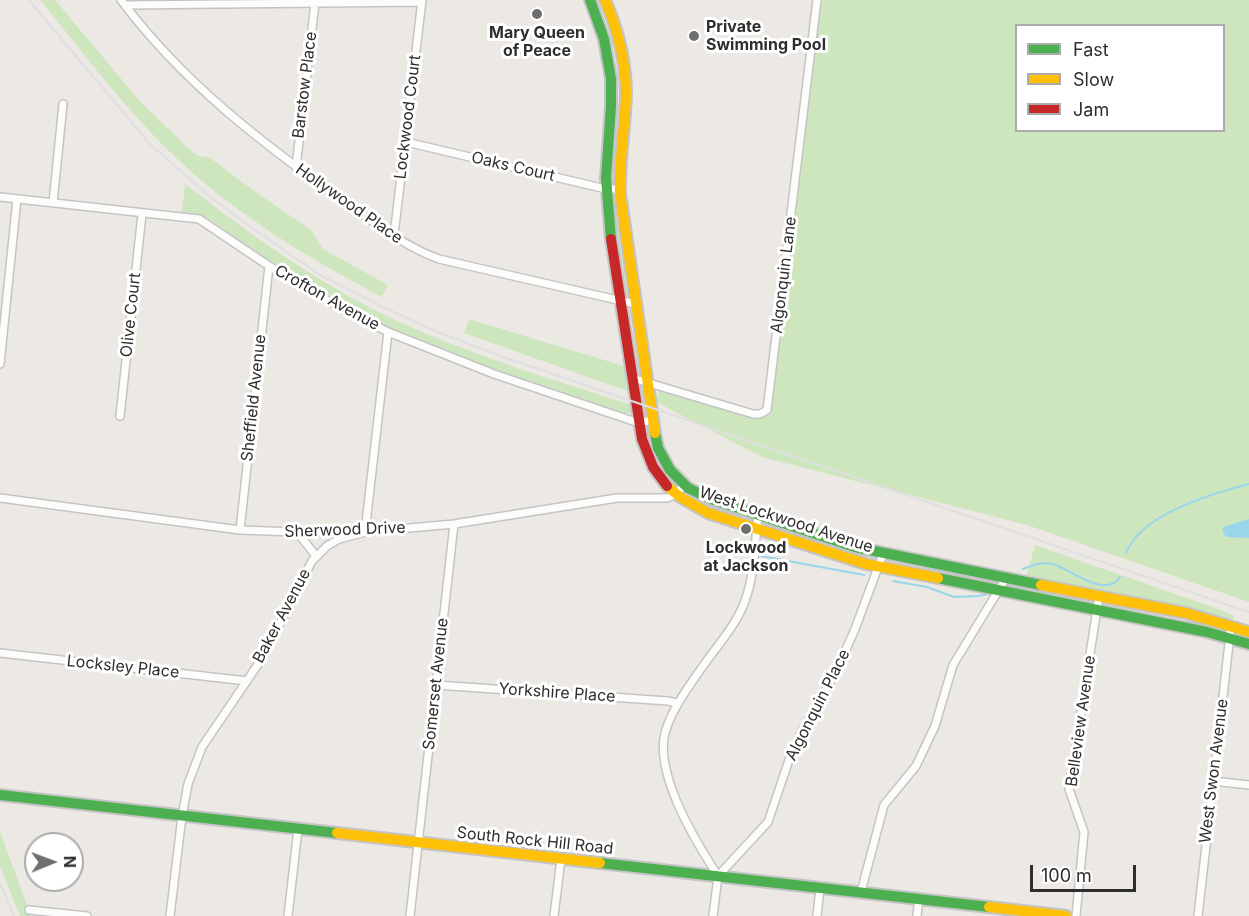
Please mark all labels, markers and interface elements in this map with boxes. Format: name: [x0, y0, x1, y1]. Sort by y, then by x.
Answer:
marker: Mary Queen of Peace: [530, 7, 544, 21]
place label: Private Swimming Pool: [706, 17, 826, 55]
place label: Mary Queen of Peace: [489, 23, 585, 61]
legend: [1015, 24, 1225, 132]
marker: Private Swimming Pool: [687, 29, 701, 43]
street label: Barstow Place: [289, 31, 321, 139]
text: Fast: [1073, 39, 1109, 60]
street label: Lockwood Court: [391, 54, 425, 180]
text: Slow: [1073, 69, 1114, 90]
text: Jam: [1073, 99, 1109, 120]
street label: Oaks Court: [469, 148, 557, 186]
street label: Hollywood Place: [292, 160, 406, 248]
street label: Algonquin Lane: [767, 215, 801, 335]
street label: Crofton Avenue: [271, 261, 383, 335]
street label: Olive Court: [117, 272, 145, 358]
street label: Sheffield Avenue: [238, 333, 270, 463]
street label: West Lockwood Avenue: [697, 483, 875, 557]
street label: Sherwood Drive: [284, 518, 406, 542]
marker: Lockwood at Jackson: [739, 522, 753, 536]
place label: Lockwood at Jackson: [703, 538, 789, 576]
street label: Baker Avenue: [249, 566, 315, 666]
street label: Somerset Avenue: [420, 617, 452, 751]
street label: Algonquin Place: [782, 646, 854, 764]
street label: Locksley Place: [66, 652, 180, 682]
street label: Belleview Avenue: [1062, 654, 1100, 788]
street label: Yorkshire Place: [498, 679, 616, 707]
street label: West Swon Avenue: [1196, 698, 1232, 844]
street label: South Rock Hill Road: [456, 823, 614, 859]
north arrow: [24, 832, 84, 892]
scale bar: [1033, 853, 1140, 891]
text: N: [60, 855, 80, 868]
text: 100 m: [1041, 865, 1092, 886]

